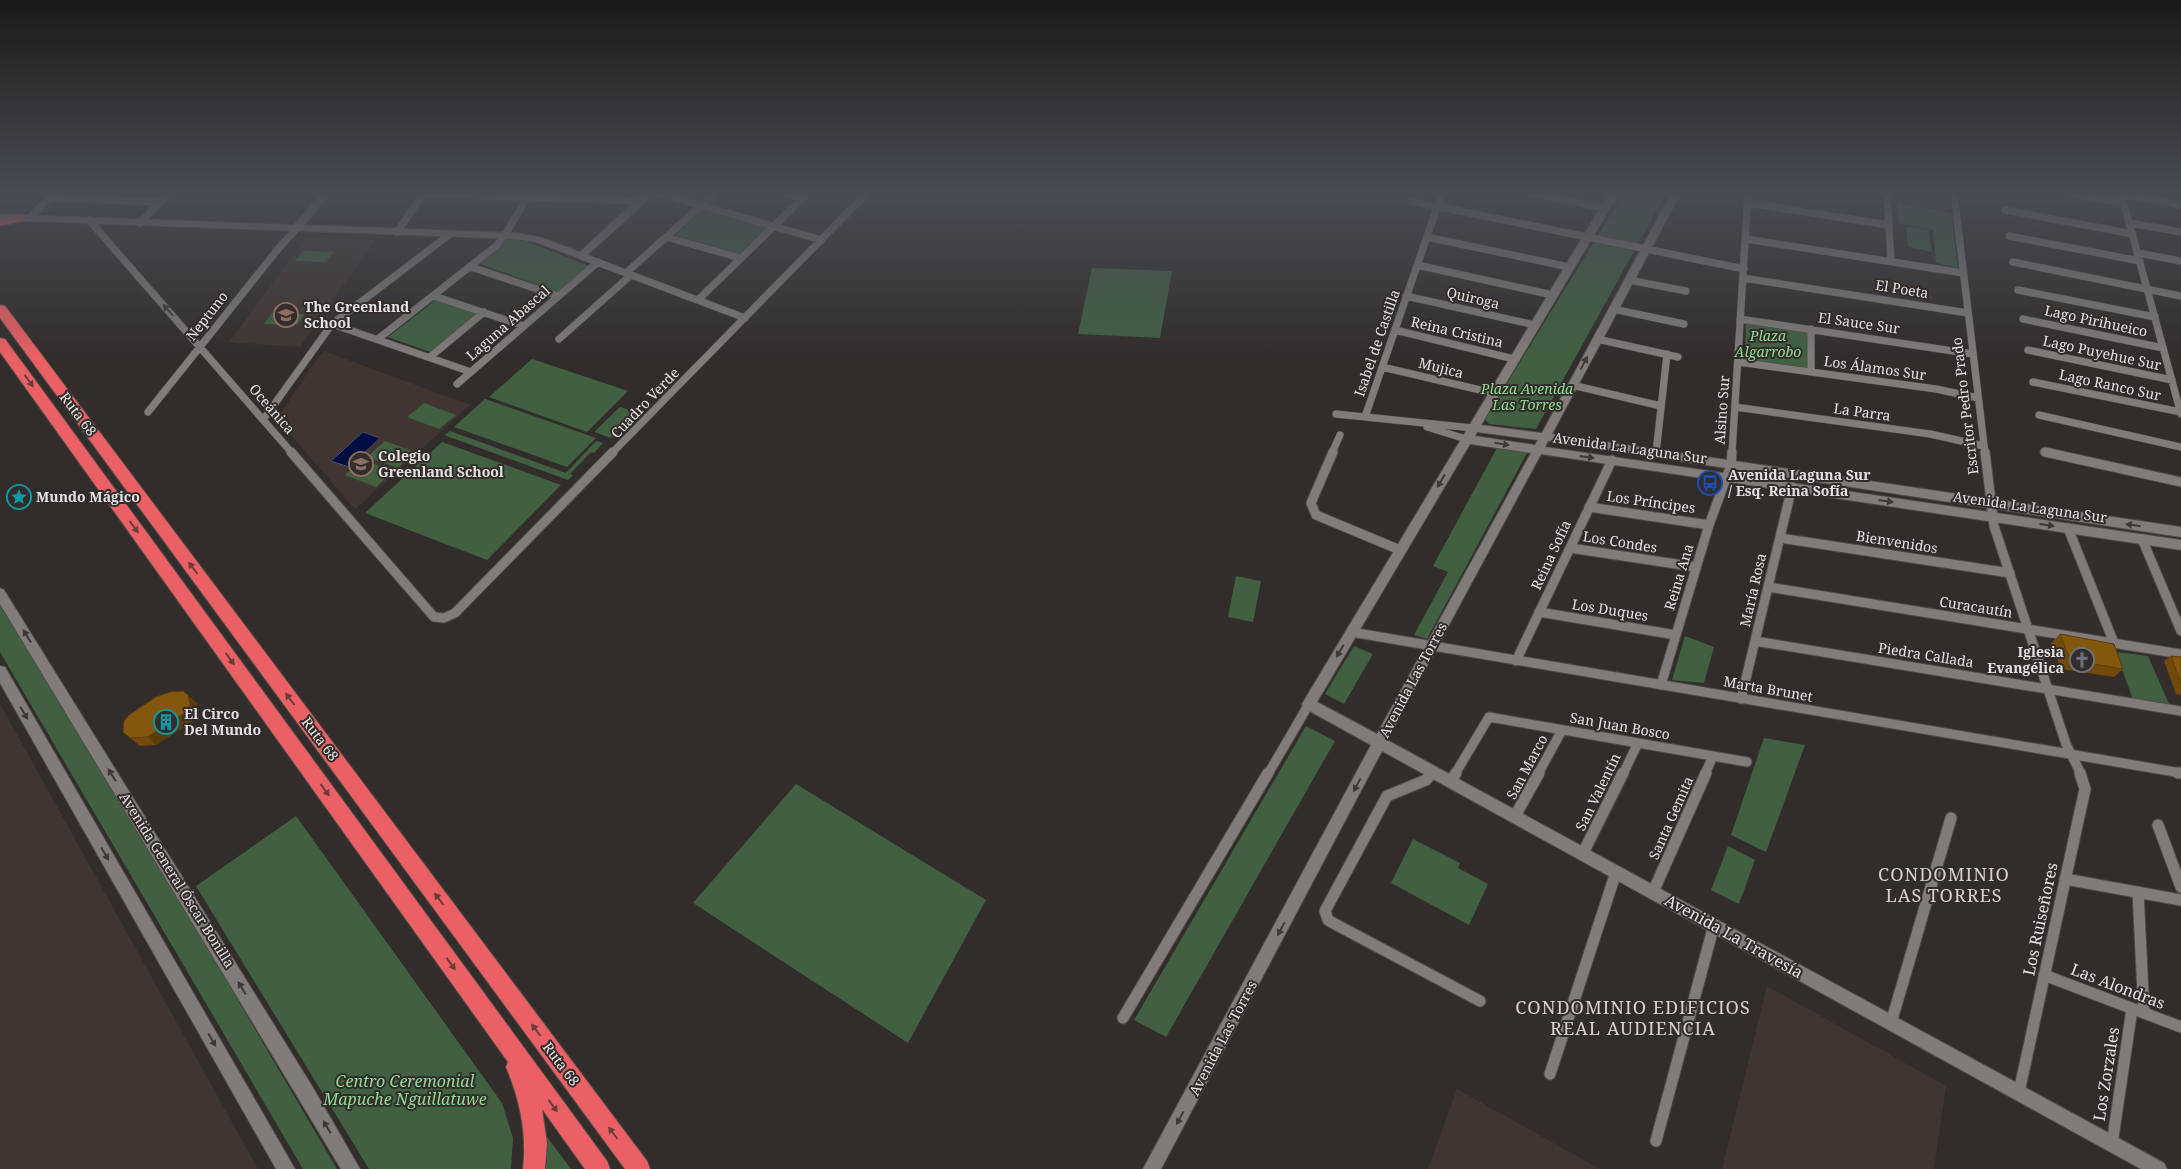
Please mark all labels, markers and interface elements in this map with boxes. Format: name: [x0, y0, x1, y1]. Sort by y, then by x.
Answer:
street label: El Poeta: [1874, 275, 1930, 302]
street label: Laguna Abascal: [462, 280, 554, 364]
street label: Quiroga: [1445, 282, 1502, 313]
street label: Neptuno: [181, 287, 232, 344]
street label: Isabel de Castilla: [1349, 287, 1404, 399]
place label: The Greenland School: [304, 297, 409, 332]
street label: Lago Pirihueico: [2043, 300, 2149, 341]
school or university icon: The Greenland School: [273, 302, 299, 328]
one-way arrow: [162, 304, 173, 317]
street label: El Sauce Sur: [1817, 307, 1901, 338]
street label: Reina Cristina: [1409, 312, 1505, 351]
park label: Plaza Algarrobo: [1734, 326, 1801, 361]
street label: Lago Puyehue Sur: [2041, 331, 2163, 374]
street label: Escritor Pedro Prado: [1947, 336, 1982, 476]
street label: Los Álamos Sur: [1823, 351, 1928, 384]
street label: Mujica: [1417, 353, 1466, 382]
one-way arrow: [1580, 356, 1588, 370]
street label: Cuadro Verde: [606, 363, 683, 442]
street label: Lago Ranco Sur: [2057, 364, 2163, 405]
one-way arrow: [24, 374, 34, 388]
street label: Alsino Sur: [1710, 375, 1733, 445]
street label: Oceánica: [245, 379, 300, 438]
park label: Plaza Avenida Las Torres: [1480, 379, 1574, 414]
street label: Ruta 68: [56, 388, 101, 440]
street label: La Parra: [1832, 398, 1892, 425]
street label: Avenida La Laguna Sur: [1552, 427, 1709, 468]
one-way arrow: [1494, 441, 1510, 449]
place label: Colegio Greenland School: [378, 446, 504, 481]
school or university icon: Colegio Greenland School: [348, 451, 374, 477]
one-way arrow: [1579, 453, 1595, 461]
place label: Avenida Laguna Sur / Esq. Reina Sofía: [1728, 465, 1871, 500]
bus stop icon: Avenida Laguna Sur / Esq. Reina Sofía: [1697, 470, 1723, 496]
one-way arrow: [1437, 473, 1445, 488]
place icon: Mundo Mágico: [6, 484, 32, 510]
street label: Los Príncipes: [1606, 486, 1697, 517]
street label: Avenida La Laguna Sur: [1952, 486, 2109, 527]
place label: Mundo Mágico: [36, 487, 140, 506]
one-way arrow: [1878, 497, 1894, 505]
street label: Reina Sofía: [1526, 517, 1575, 593]
one-way arrow: [129, 520, 140, 533]
one-way arrow: [2039, 521, 2055, 529]
one-way arrow: [2124, 521, 2140, 529]
street label: Los Condes: [1582, 526, 1659, 557]
street label: Bienvenidos: [1855, 526, 1939, 557]
street label: Reina Ana: [1659, 541, 1698, 612]
street label: María Rosa: [1735, 551, 1770, 629]
one-way arrow: [188, 561, 198, 575]
street label: Curacautín: [1938, 591, 2014, 622]
street label: Los Duques: [1571, 594, 1650, 625]
street label: Avenida Las Torres: [1374, 619, 1451, 741]
one-way arrow: [22, 630, 31, 643]
street label: Piedra Callada: [1877, 638, 1975, 671]
place label: Iglesia Evangélica: [1987, 642, 2064, 677]
one-way arrow: [1336, 644, 1345, 657]
church icon: Iglesia Evangélica: [2069, 647, 2095, 673]
one-way arrow: [224, 652, 235, 665]
street label: Marta Brunet: [1722, 671, 1814, 706]
one-way arrow: [285, 692, 295, 706]
place label: El Circo Del Mundo: [184, 704, 261, 739]
one-way arrow: [20, 707, 29, 720]
street label: San Juan Bosco: [1569, 707, 1672, 744]
building icon: El Circo Del Mundo: [153, 709, 179, 735]
street label: Ruta 68: [298, 713, 343, 765]
street label: San Marco: [1502, 731, 1552, 802]
street label: San Valentín: [1571, 750, 1624, 834]
one-way arrow: [107, 768, 116, 781]
street label: Santa Gemita: [1644, 773, 1697, 862]
one-way arrow: [1353, 778, 1361, 792]
one-way arrow: [320, 784, 330, 797]
street label: Avenida General Óscar Bonilla: [115, 788, 239, 971]
one-way arrow: [101, 847, 110, 861]
street label: Los Ruiseñores: [2017, 860, 2063, 978]
district label: CONDOMINIO LAS TORRES: [1878, 862, 2010, 907]
street label: Avenida La Travesía: [1661, 889, 1807, 983]
one-way arrow: [434, 892, 444, 906]
one-way arrow: [1277, 921, 1285, 936]
one-way arrow: [446, 957, 456, 971]
street label: Las Alondras: [2068, 958, 2168, 1014]
street label: Avenida Las Torres: [1184, 977, 1261, 1099]
one-way arrow: [238, 981, 247, 994]
district label: CONDOMINIO EDIFICIOS REAL AUDIENCIA: [1515, 995, 1751, 1040]
one-way arrow: [531, 1023, 541, 1037]
street label: Los Zorzales: [2088, 1025, 2124, 1123]
one-way arrow: [208, 1034, 217, 1047]
street label: Ruta 68: [539, 1038, 584, 1090]
park label: Centro Ceremonial Mapuche Nguillatuwe: [322, 1070, 487, 1110]
one-way arrow: [548, 1099, 559, 1112]
one-way arrow: [1175, 1111, 1184, 1125]
one-way arrow: [322, 1120, 331, 1133]
one-way arrow: [607, 1127, 618, 1140]

